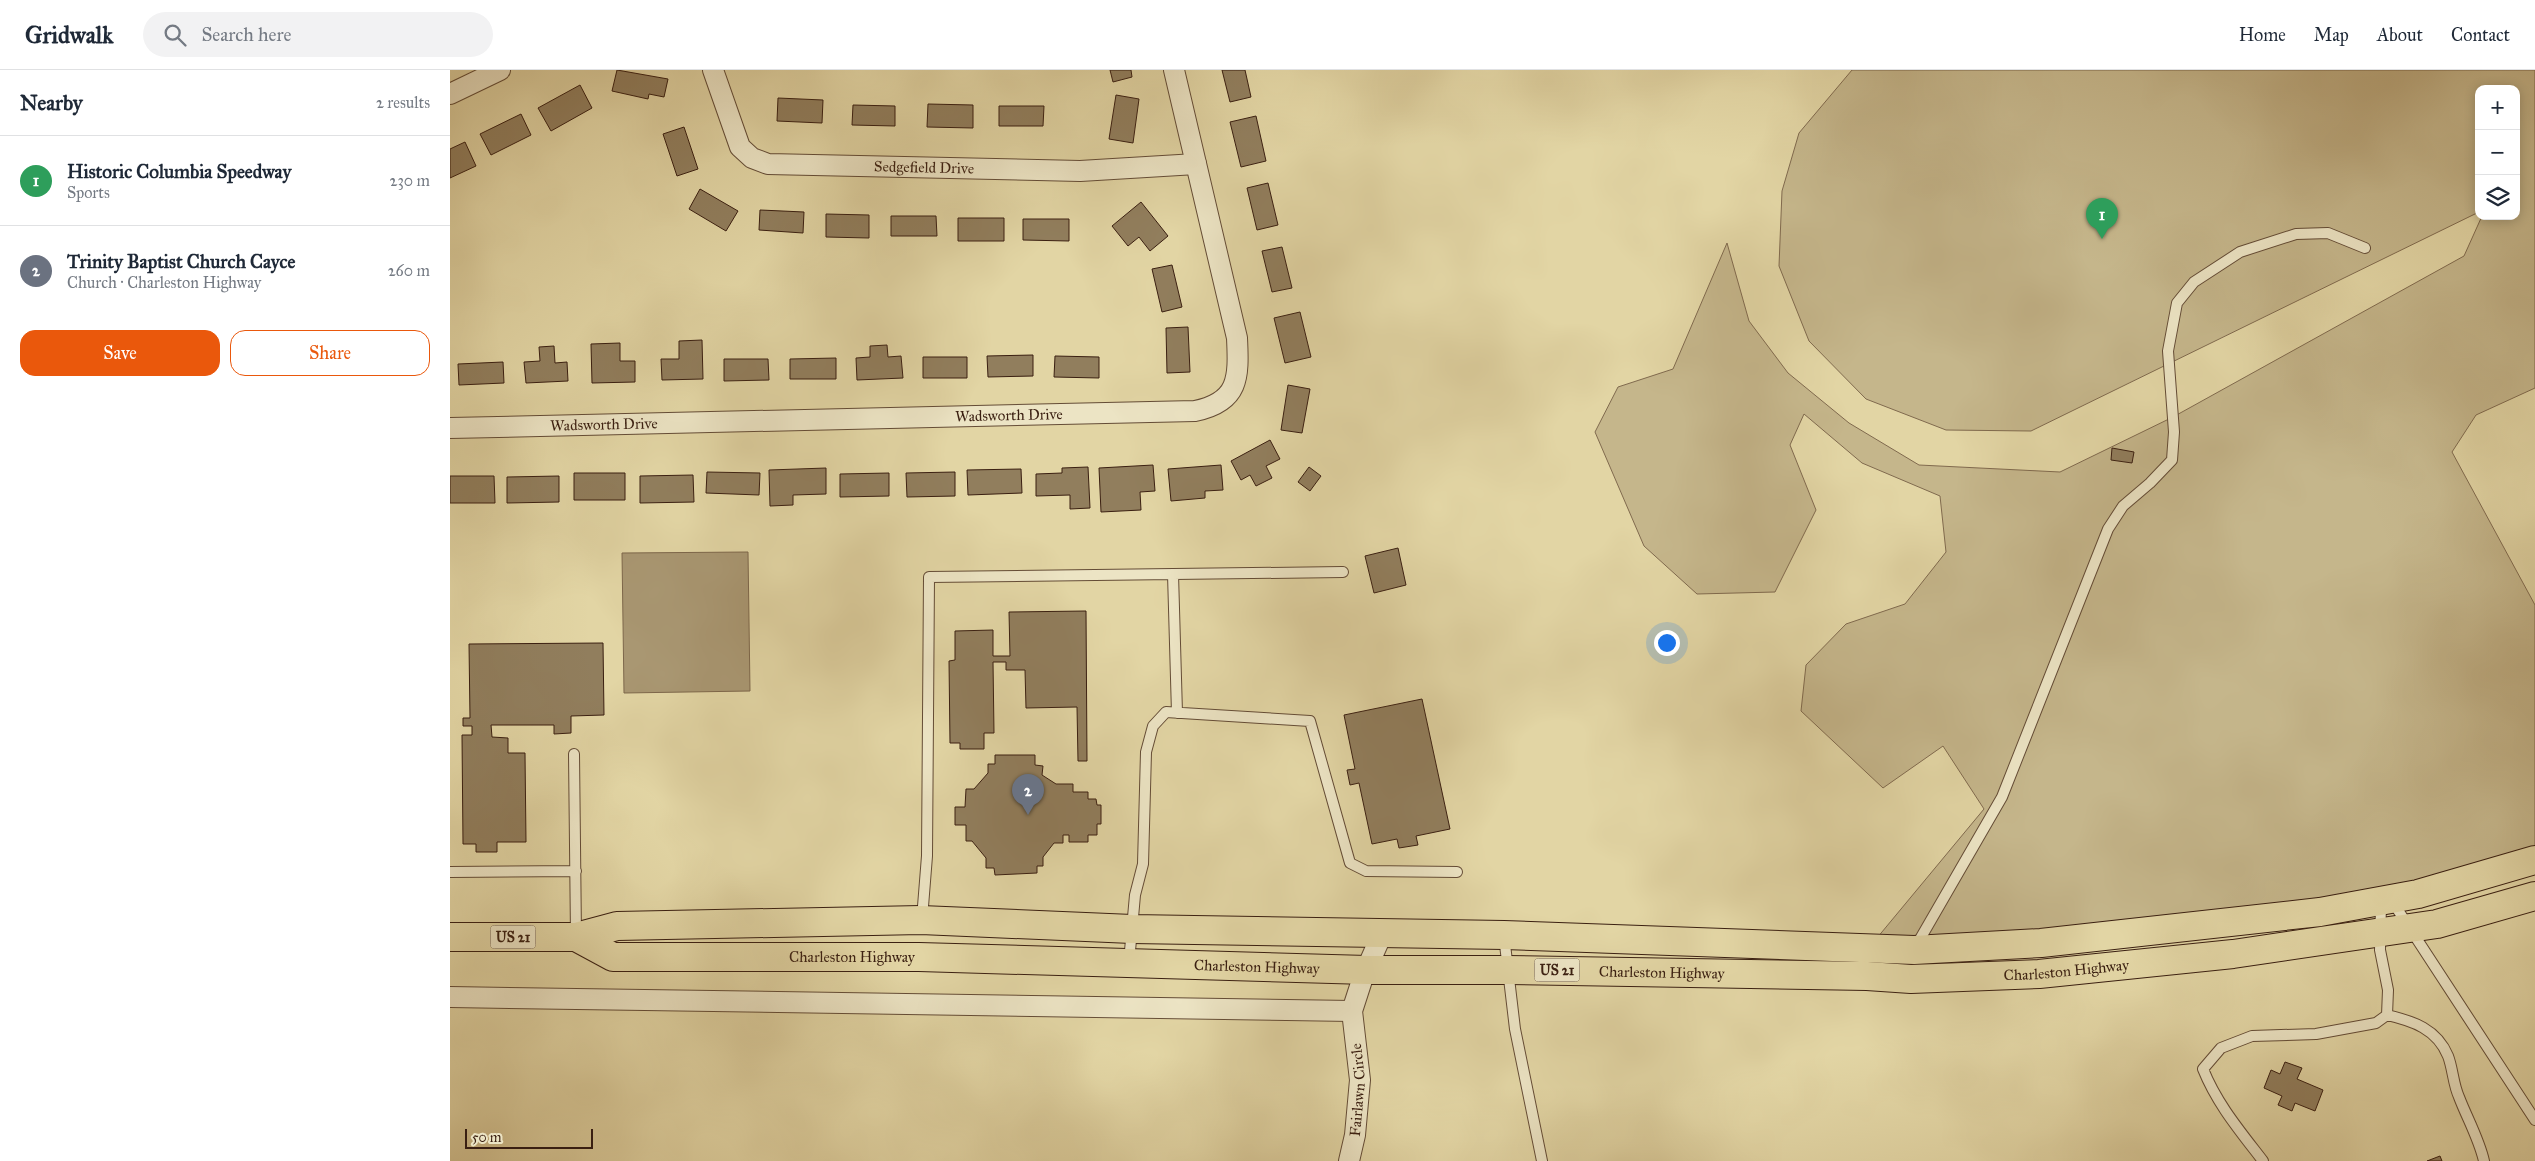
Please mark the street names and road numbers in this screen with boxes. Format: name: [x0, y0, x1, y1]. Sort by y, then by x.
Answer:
street label: Sedgefield Drive: [874, 157, 974, 178]
street label: Wadsworth Drive: [955, 405, 1063, 425]
street label: Wadsworth Drive: [550, 414, 658, 435]
road number: US 21: [490, 926, 536, 949]
street label: Charleston Highway: [789, 948, 916, 966]
street label: Charleston Highway: [1194, 956, 1321, 978]
street label: Charleston Highway: [2003, 956, 2131, 984]
road number: US 21: [1534, 958, 1580, 982]
street label: Charleston Highway: [1599, 963, 1726, 983]
street label: Fairlawn Circle: [1346, 1042, 1369, 1137]

